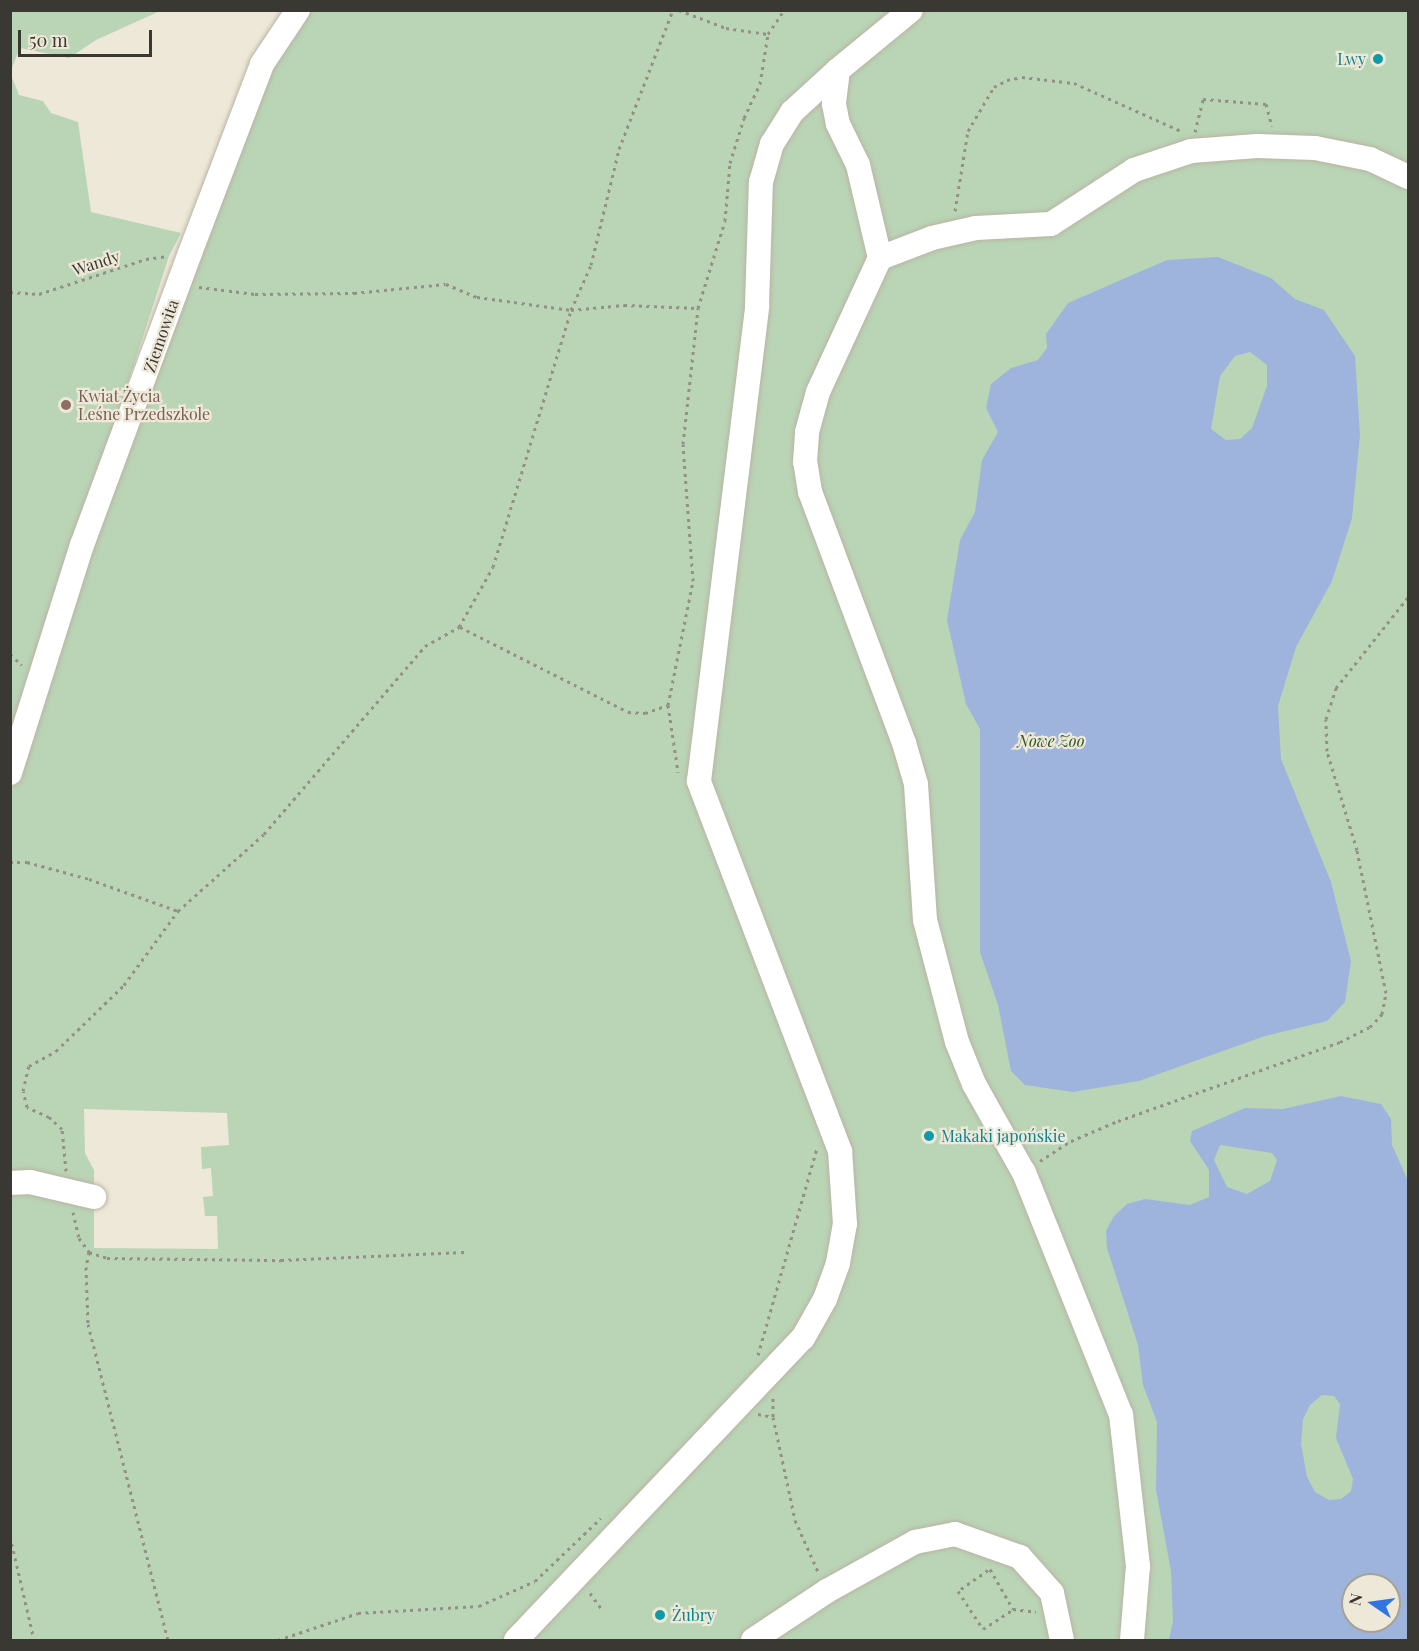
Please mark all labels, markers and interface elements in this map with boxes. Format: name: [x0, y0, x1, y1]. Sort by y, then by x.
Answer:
scale bar: [21, 18, 154, 56]
text: 50 m: [29, 28, 68, 52]
place label: Lwy: [1337, 49, 1366, 69]
marker: Lwy: [1371, 52, 1385, 66]
street label: Wandy: [70, 246, 122, 280]
street label: Ziemowita: [140, 297, 182, 375]
place label: Kwiat Życia Leśne Przedszkole: [78, 386, 210, 424]
marker: Kwiat Życia Leśne Przedszkole: [59, 398, 73, 412]
park label: Nowe Zoo: [1018, 731, 1084, 751]
place label: Makaki japońskie: [941, 1126, 1065, 1146]
marker: Makaki japońskie: [922, 1129, 936, 1143]
north arrow: [1341, 1573, 1401, 1633]
text: N: [1343, 1591, 1366, 1607]
place label: Żubry: [672, 1605, 715, 1625]
marker: Żubry: [653, 1608, 667, 1622]

